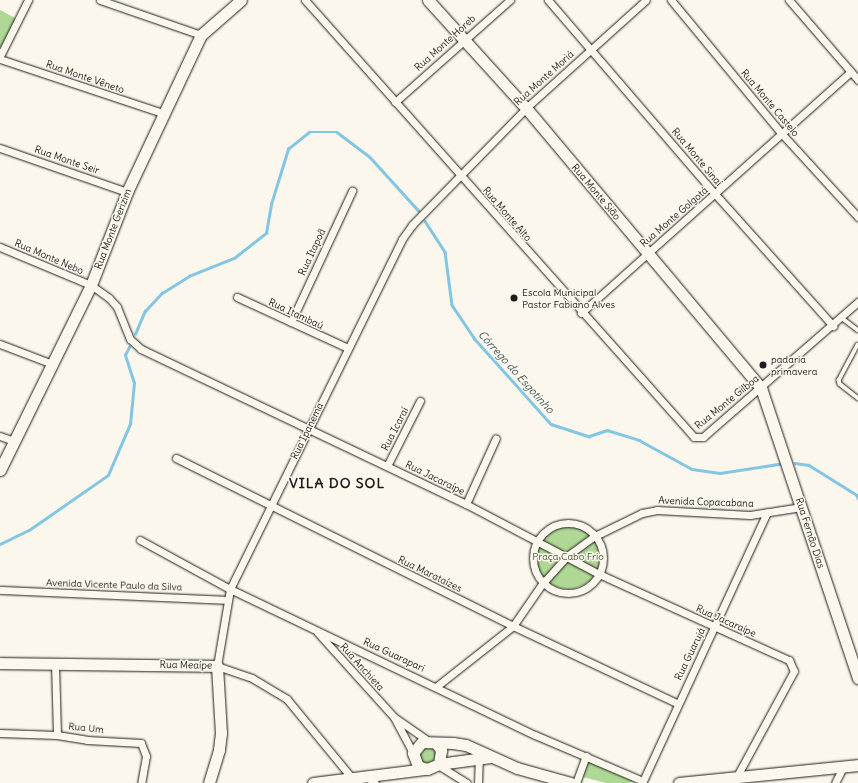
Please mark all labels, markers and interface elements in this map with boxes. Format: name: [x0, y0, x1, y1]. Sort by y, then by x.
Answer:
street label: Rua Monte Horeb: [412, 12, 478, 74]
street label: Rua Monte Moriá: [512, 48, 576, 108]
street label: Rua Monte Vêneto: [44, 58, 126, 96]
street label: Rua Monte Castelo: [738, 67, 802, 139]
street label: Rua Monte Sinai: [669, 126, 725, 188]
street label: Rua Monte Seir: [33, 143, 101, 177]
street label: Rua Monte Sião: [569, 161, 623, 223]
street label: Rua Monte Alto: [480, 184, 534, 244]
street label: Rua Monte Golgotá: [638, 184, 710, 250]
street label: Rua Monte Gerizim: [92, 187, 134, 271]
street label: Rua Itapoã: [296, 227, 328, 277]
street label: Rua Monte Nebo: [13, 237, 85, 277]
place label: Escola Municipal Pastor Fabiano Alves: [522, 286, 615, 310]
marker: Escola Municipal Pastor Fabiano Alves: [509, 293, 519, 303]
street label: Rua Itambaú: [267, 296, 325, 332]
water label: Córrego do Esgotinho: [475, 328, 557, 416]
place label: padaria primavera: [771, 353, 817, 376]
marker: padaria primavera: [758, 360, 768, 370]
street label: Rua Monte Gilboa: [692, 372, 762, 432]
street label: Rua Ipanema: [288, 401, 326, 461]
street label: Rua Icaraí: [379, 405, 411, 453]
street label: Rua Jacaraípe: [403, 458, 467, 498]
district label: VILA DO SOL: [289, 475, 385, 491]
street label: Avenida Copacabana: [658, 494, 754, 510]
street label: Rua Fernão Dias: [793, 496, 827, 570]
park label: Praça Cabo Frio: [532, 551, 604, 563]
street label: Rua Marataízes: [396, 553, 464, 595]
street label: Avenida Vicente Paulo da Silva: [46, 577, 182, 593]
street label: Rua Jacaraípe: [694, 602, 758, 640]
street label: Rua Guarujá: [672, 626, 708, 682]
street label: Rua Guarapari: [361, 636, 427, 674]
street label: Rua Anchieta: [337, 641, 387, 693]
street label: Rua Meaípe: [160, 659, 212, 671]
street label: Rua Um: [68, 720, 104, 736]

